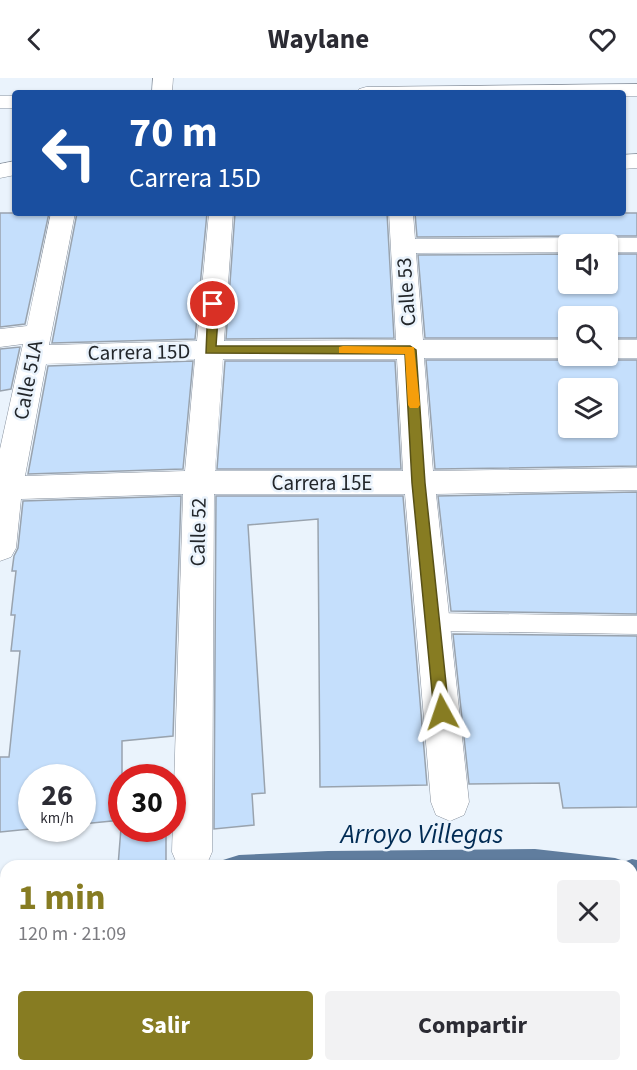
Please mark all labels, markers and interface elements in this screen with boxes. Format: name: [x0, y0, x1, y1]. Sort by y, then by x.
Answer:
text: Waylane: [268, 20, 369, 59]
icon: back: [18, 23, 51, 56]
icon: heart: [586, 23, 619, 56]
text: 70 m: [129, 103, 218, 163]
icon: left: [30, 114, 108, 192]
text: Carrera 15D: [129, 159, 261, 198]
map controls: [558, 234, 618, 438]
button: sound: [558, 234, 618, 294]
street label: Calle 53: [389, 257, 423, 327]
pin: [187, 278, 238, 329]
icon: arrive: [196, 287, 229, 320]
button: search: [558, 306, 618, 366]
street label: Carrera 15D: [87, 336, 191, 368]
street label: Calle 51A: [6, 337, 50, 422]
button: layers: [558, 378, 618, 438]
street label: Carrera 15E: [272, 468, 372, 498]
street label: Calle 52: [182, 497, 214, 567]
position arrow: [410, 680, 474, 744]
speed limit sign: 30: [108, 764, 186, 842]
text: 26: [41, 774, 73, 817]
text: km/h: [40, 808, 74, 829]
water label: Arroyo Villegas: [339, 815, 503, 854]
text: 1 min: [18, 872, 106, 923]
button: close: [557, 880, 620, 943]
text: 120 m · 21:09: [18, 920, 126, 948]
button: Salir: [18, 991, 313, 1060]
button: Compartir: [325, 991, 620, 1060]

